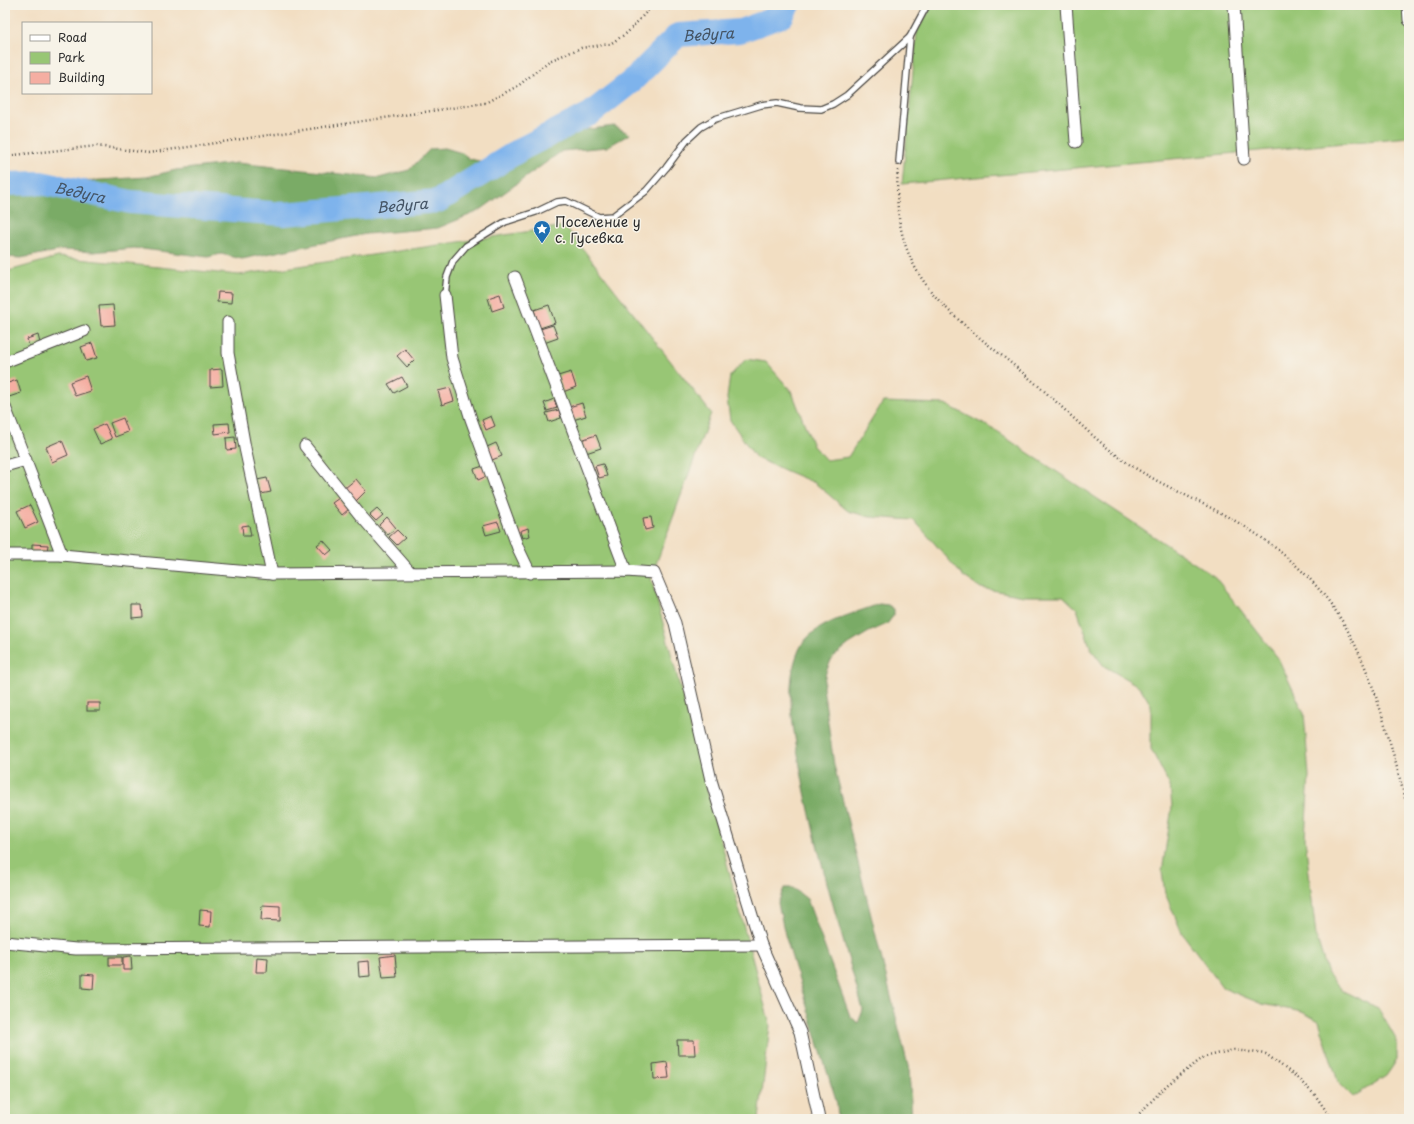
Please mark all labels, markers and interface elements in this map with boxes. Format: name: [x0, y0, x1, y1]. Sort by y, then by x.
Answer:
water label: Ведуга: [682, 20, 735, 46]
legend: [22, 22, 152, 94]
text: Road: [58, 28, 87, 46]
text: Park: [58, 48, 85, 66]
text: Building: [58, 68, 105, 86]
water label: Ведуга: [53, 175, 108, 208]
water label: Ведуга: [375, 190, 429, 218]
place label: Поселение у с. Гусевка: [555, 211, 641, 248]
place icon: Поселение у с. Гусевка: [532, 219, 552, 244]

